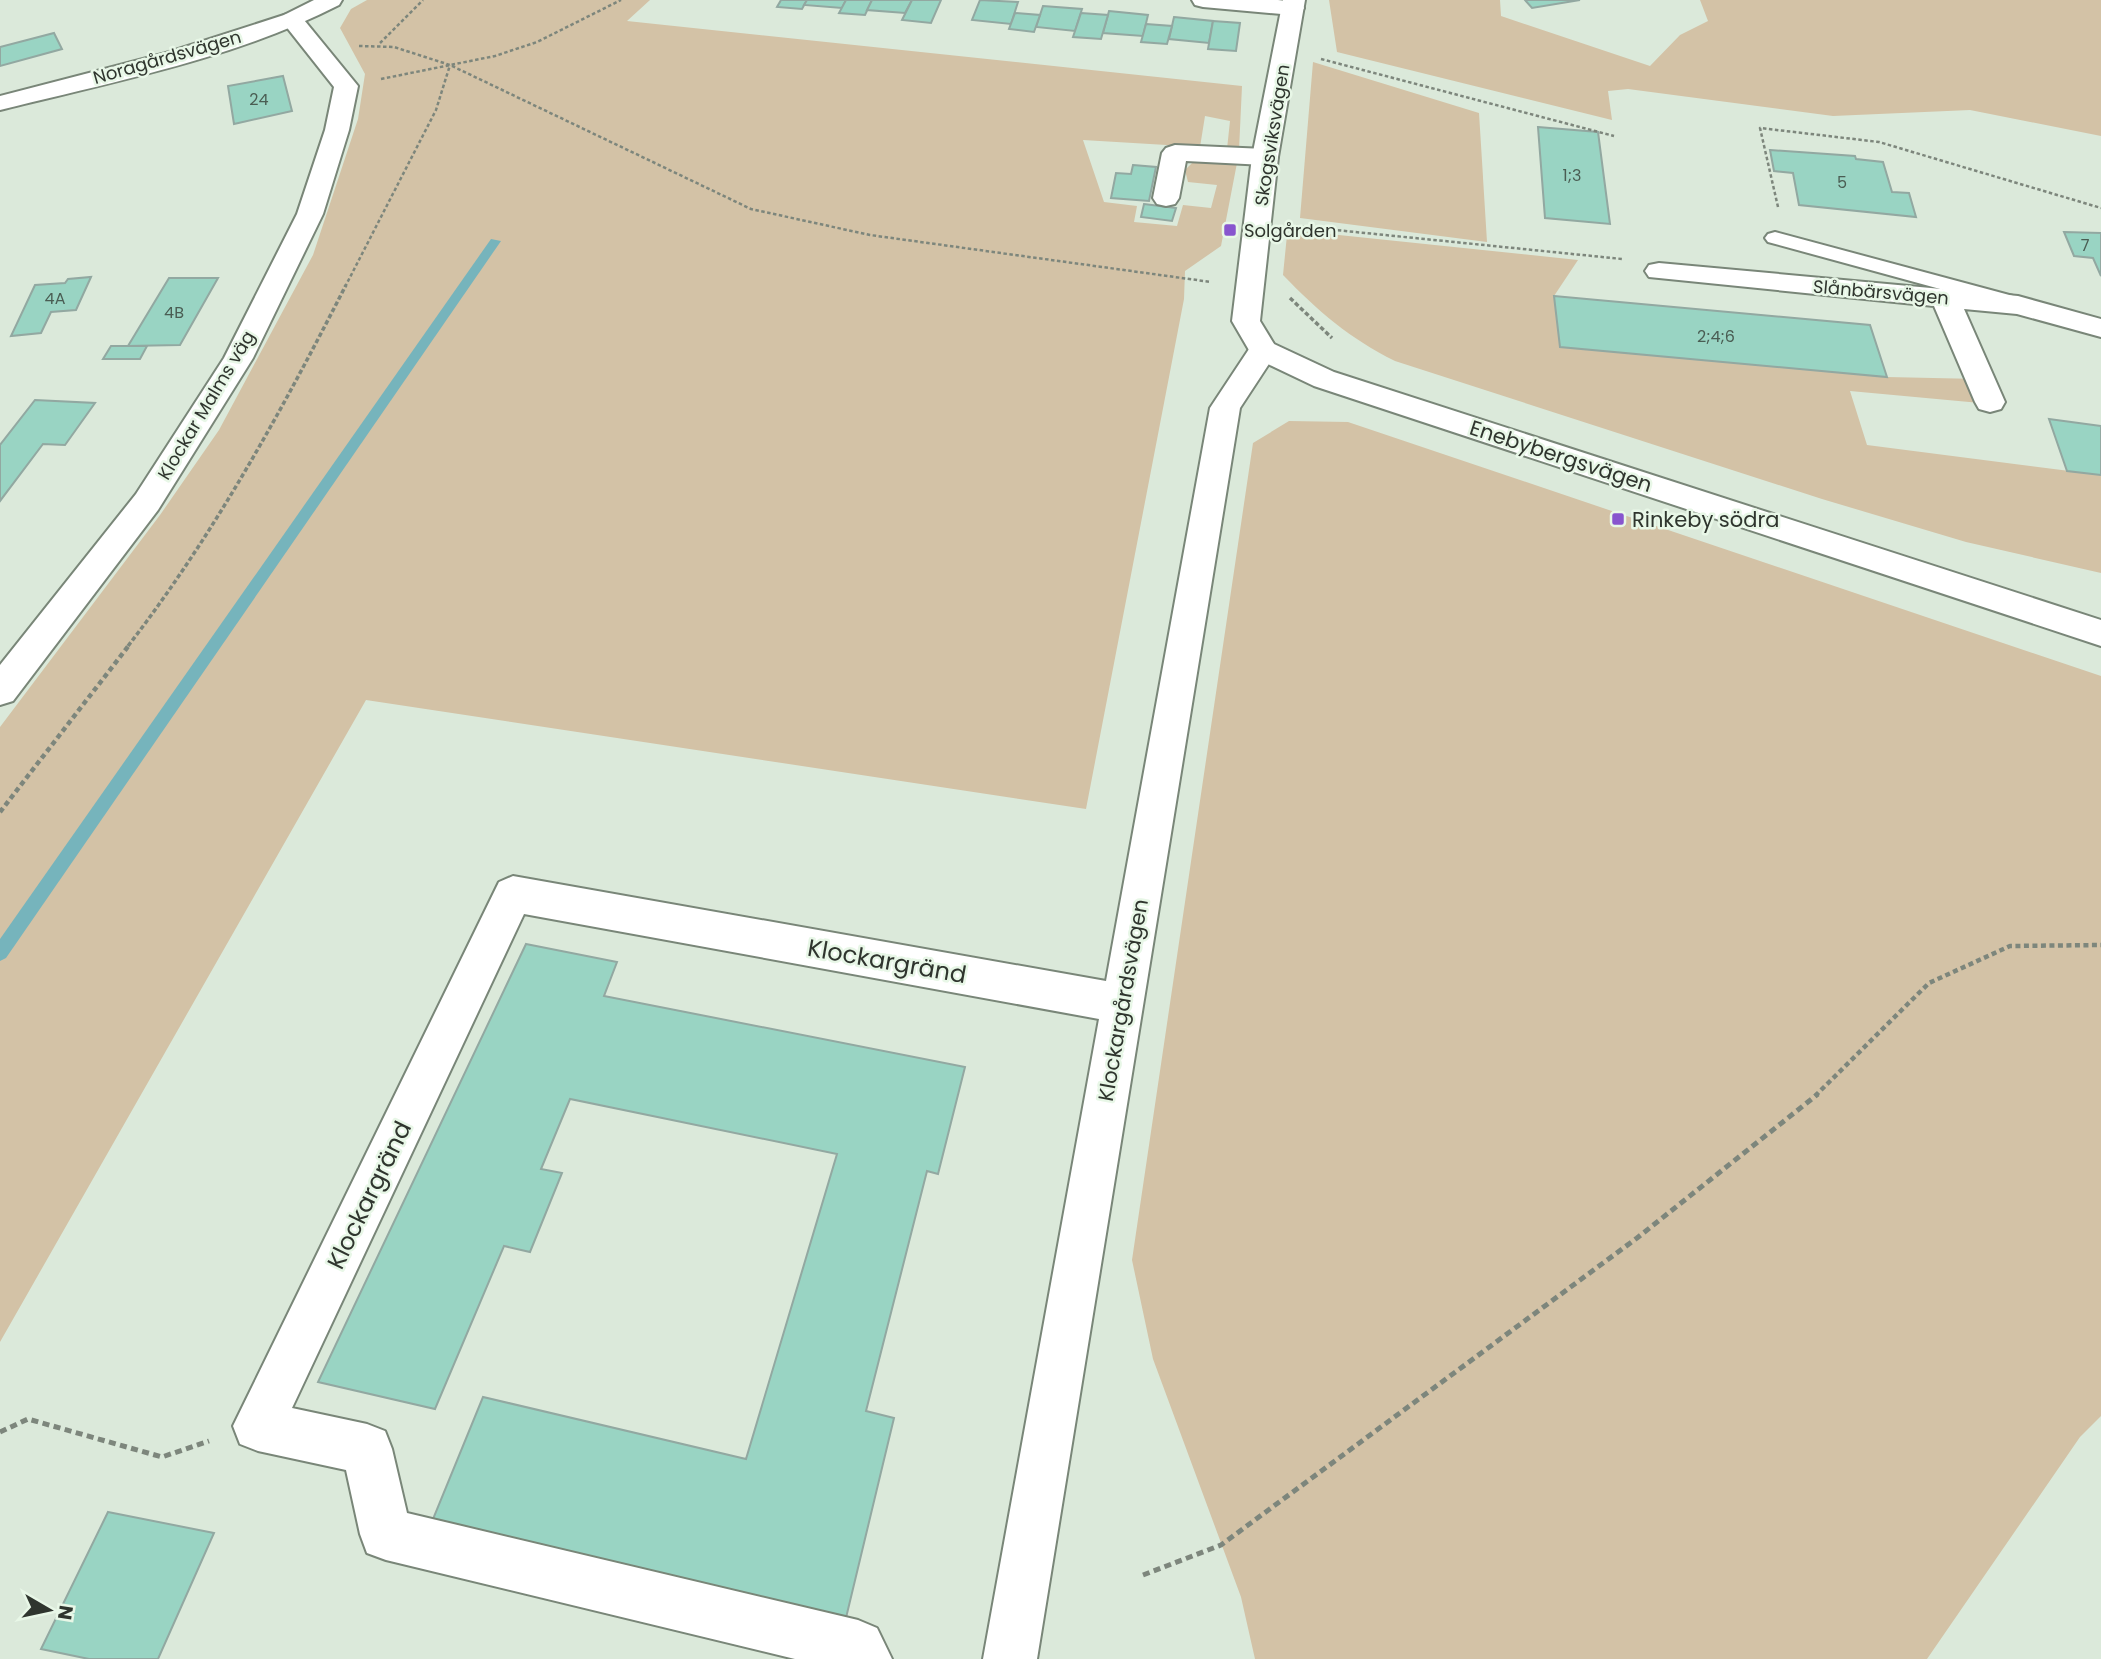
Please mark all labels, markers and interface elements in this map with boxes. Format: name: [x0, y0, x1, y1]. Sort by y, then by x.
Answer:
street label: Noragårdsvägen: [90, 24, 244, 90]
street label: Skogsviksvägen: [1248, 62, 1296, 208]
house number: 24: [249, 88, 269, 111]
house number: 1;3: [1563, 164, 1581, 187]
house number: 5: [1837, 171, 1847, 194]
place label: Solgården: [1244, 218, 1336, 243]
marker: Solgården: [1222, 222, 1238, 238]
house number: 7: [2081, 234, 2090, 257]
street label: Slånbärsvägen: [1812, 274, 1950, 310]
house number: 4A: [45, 287, 66, 310]
house number: 4B: [164, 301, 184, 324]
house number: 2;4;6: [1697, 325, 1735, 348]
street label: Klockar Malms väg: [152, 326, 260, 484]
street label: Enebybergsvägen: [1466, 413, 1656, 499]
place label: Rinkeby södra: [1632, 505, 1779, 534]
marker: Rinkeby södra: [1610, 511, 1626, 527]
street label: Klockargårdsvägen: [1091, 897, 1155, 1103]
street label: Klockargränd: [805, 931, 969, 991]
street label: Klockargränd: [319, 1116, 419, 1274]
north arrow: [14, 1575, 84, 1645]
text: N: [51, 1603, 80, 1622]

